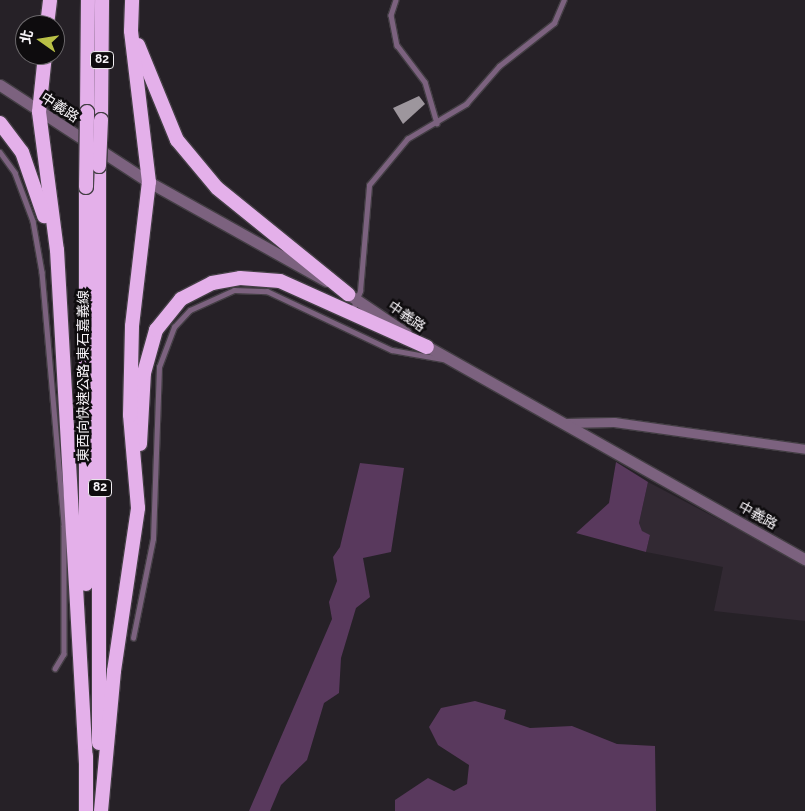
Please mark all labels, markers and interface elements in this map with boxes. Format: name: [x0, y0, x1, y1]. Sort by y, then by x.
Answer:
north arrow: [15, 15, 65, 65]
text: 北: [17, 28, 36, 45]
road number: 82: [90, 50, 114, 70]
street label: 中義路: [38, 89, 82, 125]
street label: 東西向快速公路 東石嘉義線: [75, 290, 91, 462]
street label: 中義路: [385, 297, 429, 335]
road number: 82: [88, 478, 112, 498]
street label: 中義路: [736, 497, 780, 533]

